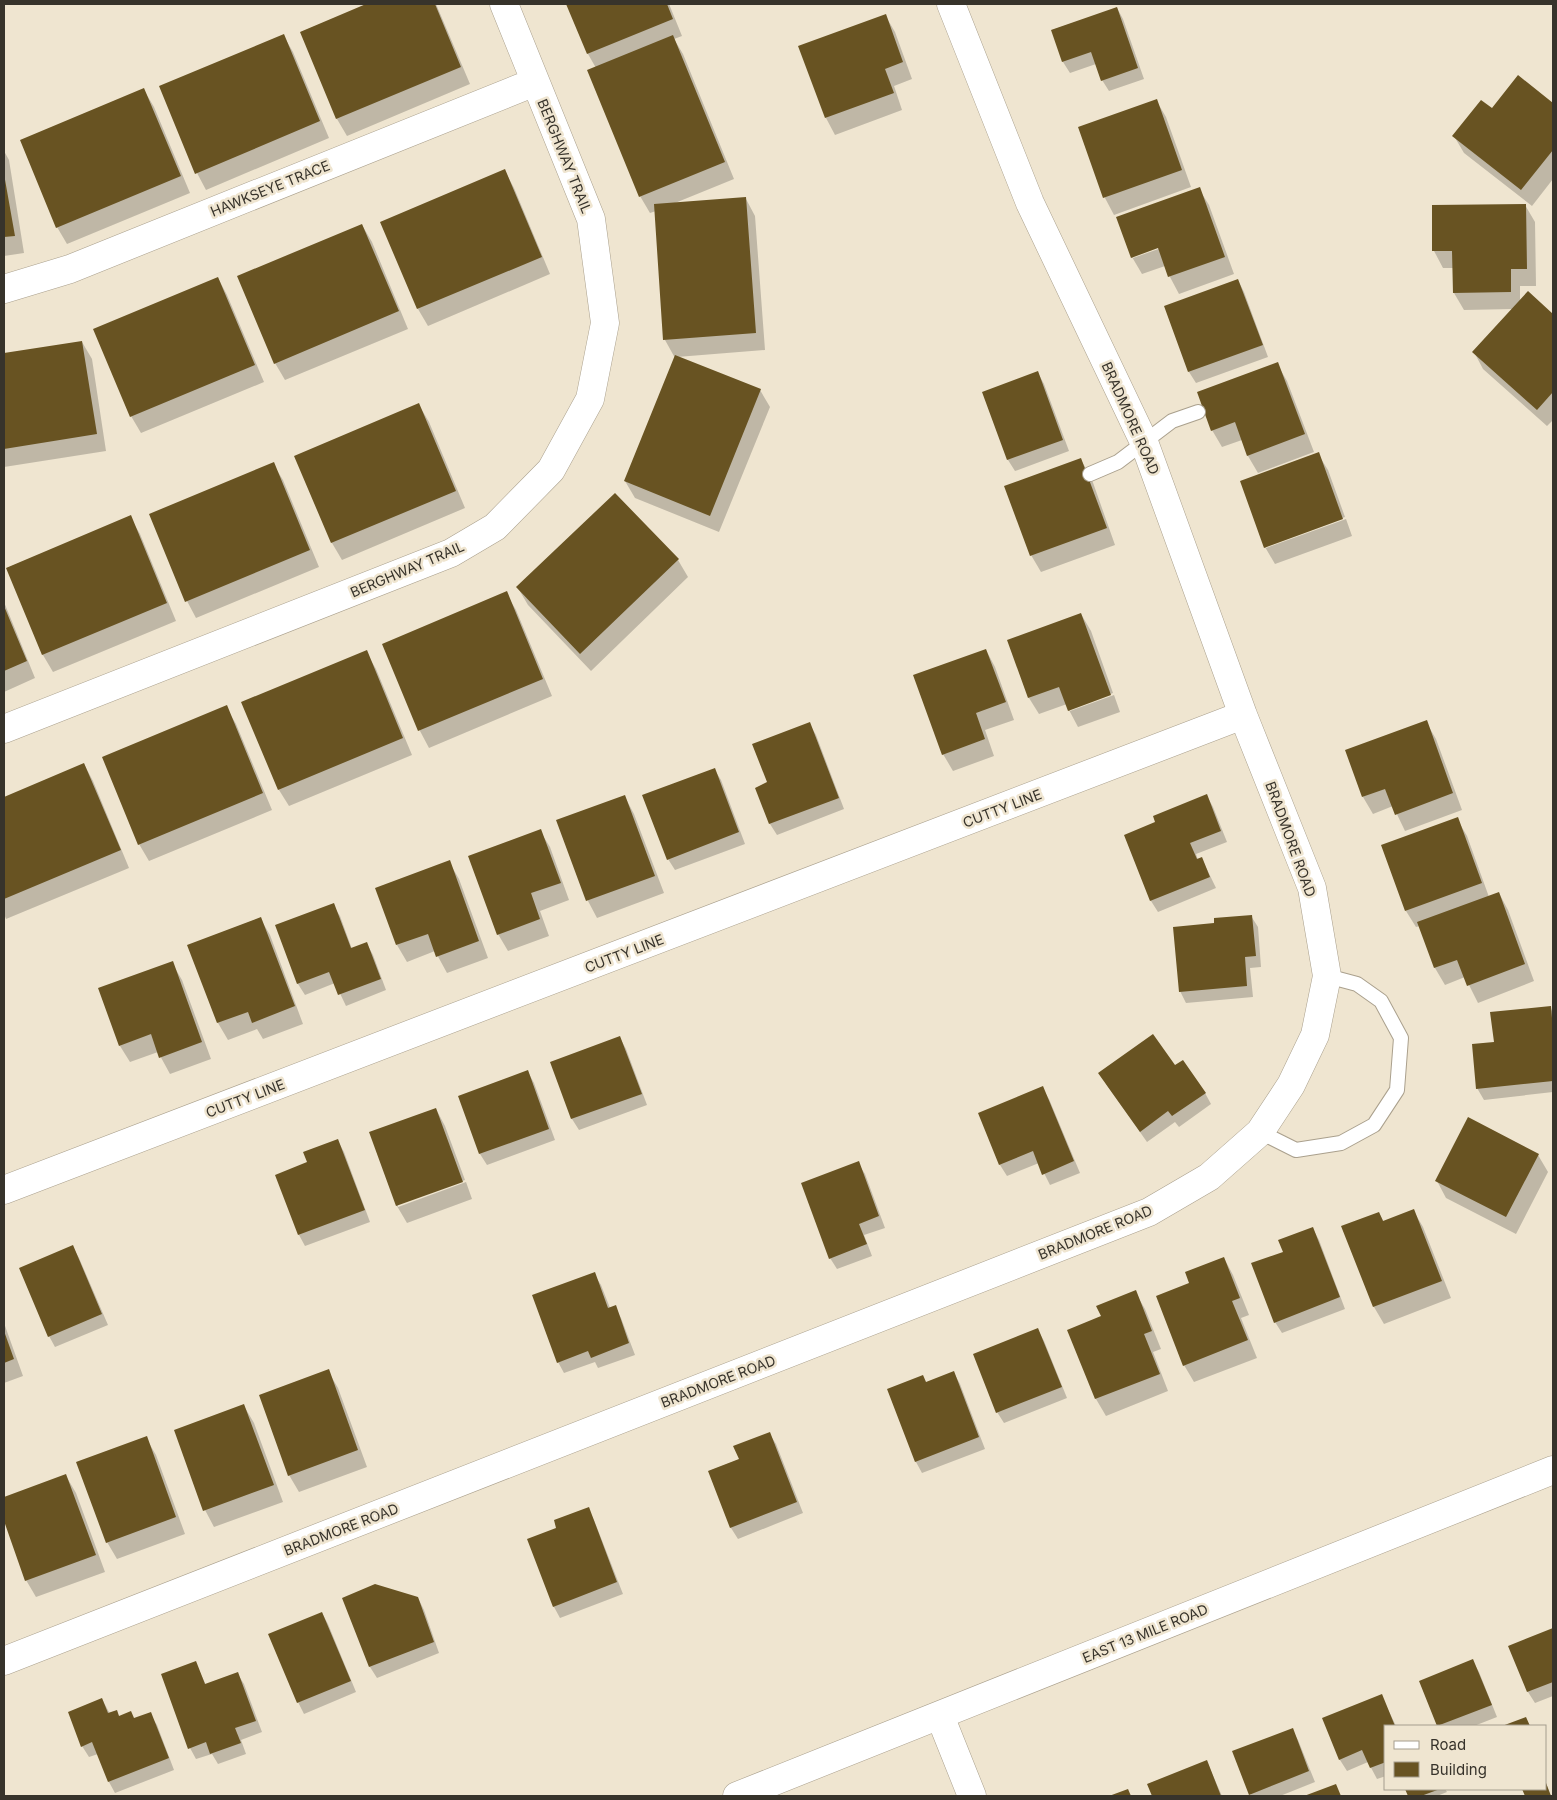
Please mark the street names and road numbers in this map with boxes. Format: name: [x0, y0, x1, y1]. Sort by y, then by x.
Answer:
street label: BERGHWAY TRAIL: [534, 96, 596, 216]
street label: HAWKSEYE TRACE: [208, 156, 332, 220]
street label: BRADMORE ROAD: [1098, 359, 1164, 477]
street label: BERGHWAY TRAIL: [348, 537, 466, 601]
street label: BRADMORE ROAD: [1262, 779, 1320, 899]
street label: CUTTY LINE: [960, 785, 1044, 831]
street label: CUTTY LINE: [582, 930, 666, 976]
street label: CUTTY LINE: [203, 1075, 287, 1121]
street label: BRADMORE ROAD: [1035, 1201, 1155, 1263]
street label: BRADMORE ROAD: [658, 1351, 778, 1411]
street label: BRADMORE ROAD: [281, 1499, 401, 1559]
street label: EAST 13 MILE ROAD: [1080, 1600, 1210, 1666]

